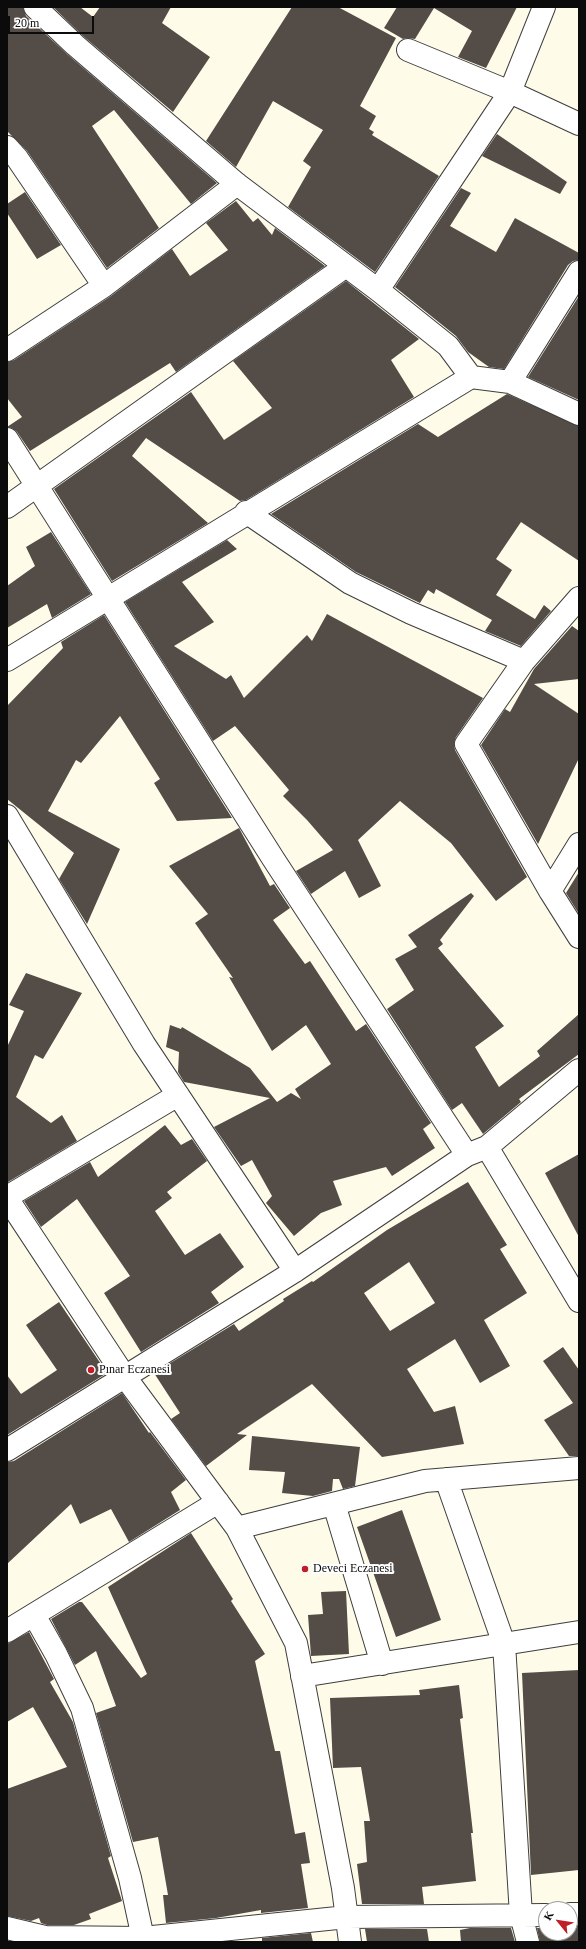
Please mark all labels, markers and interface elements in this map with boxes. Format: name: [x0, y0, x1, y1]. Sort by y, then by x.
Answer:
scale bar: [10, 8, 96, 34]
text: 20 m: [15, 16, 39, 30]
place label: Pınar Eczanesi: [99, 1363, 170, 1377]
marker: Pınar Eczanesi: [86, 1365, 96, 1375]
place label: Deveci Eczanesi: [313, 1562, 393, 1576]
marker: Deveci Eczanesi: [300, 1564, 310, 1574]
north arrow: [538, 1901, 578, 1941]
text: K: [541, 1909, 556, 1922]

